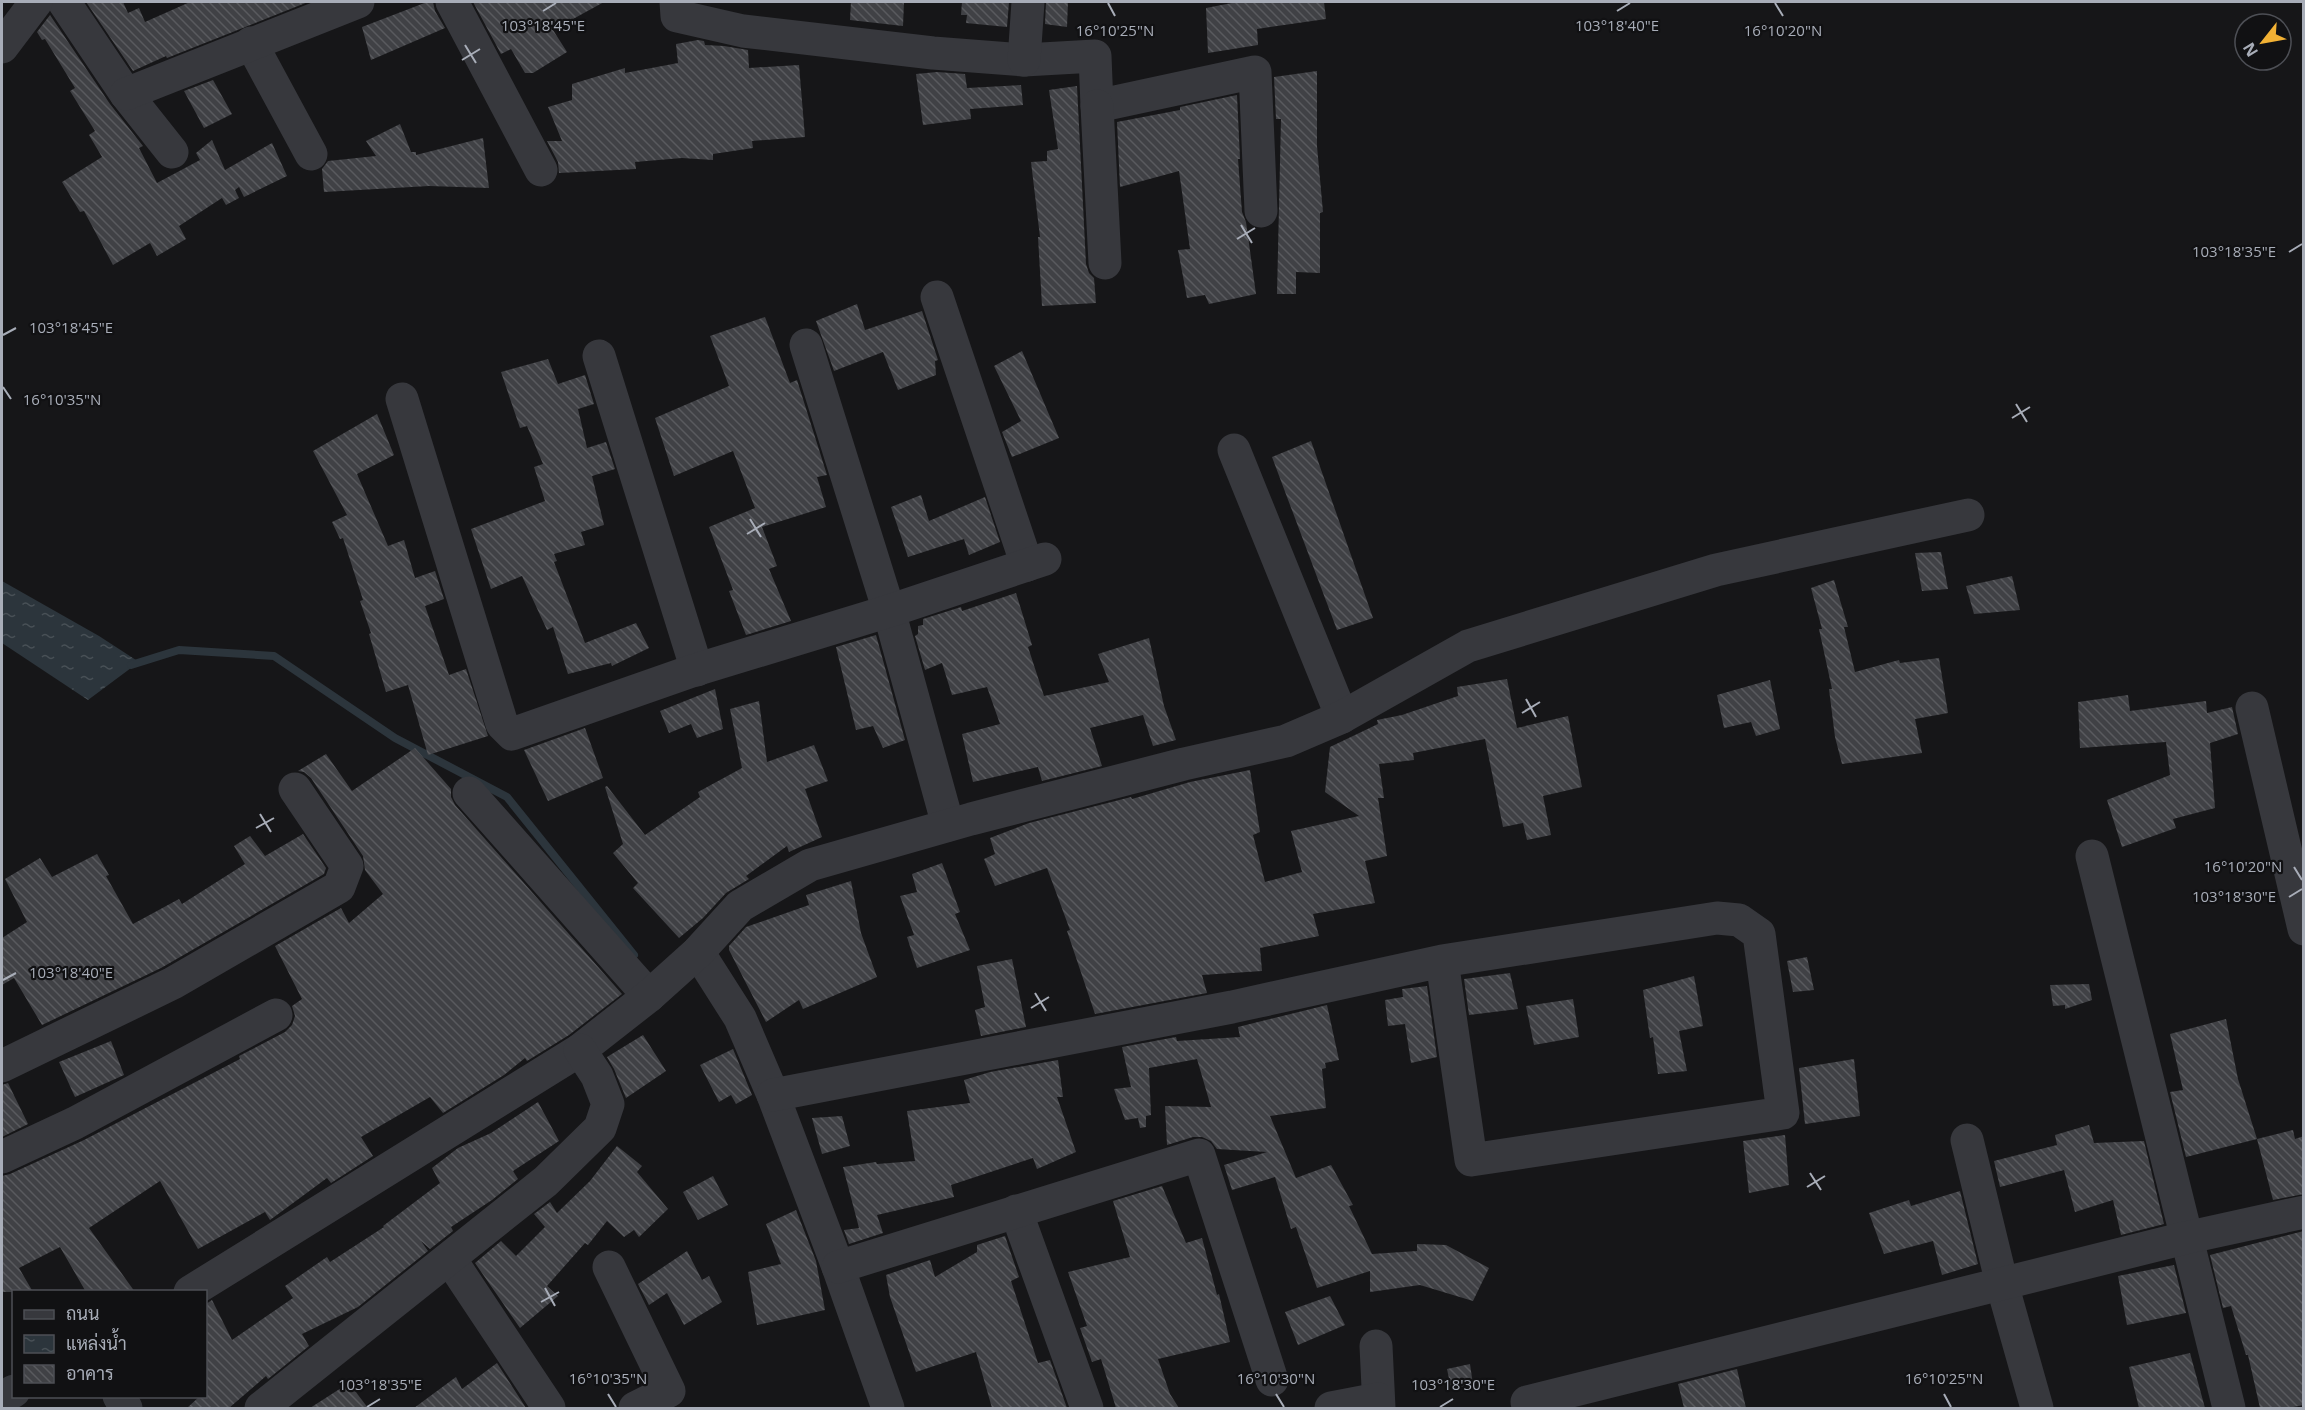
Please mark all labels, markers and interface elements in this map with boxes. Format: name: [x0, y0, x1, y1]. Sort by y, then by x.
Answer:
north arrow: [2233, 12, 2293, 72]
text: 103°18'45"E: [501, 15, 585, 35]
text: 103°18'40"E: [1575, 15, 1659, 35]
text: 16°10'25"N: [1076, 20, 1154, 40]
text: 16°10'20"N: [1744, 20, 1822, 40]
text: N: [2237, 38, 2263, 61]
text: 103°18'35"E: [2192, 241, 2276, 261]
text: 103°18'45"E: [29, 317, 113, 337]
text: 16°10'35"N: [23, 389, 101, 409]
text: 16°10'20"N: [2204, 856, 2282, 876]
text: 103°18'30"E: [2192, 886, 2276, 906]
text: 103°18'40"E: [29, 962, 113, 982]
legend: [12, 1290, 207, 1398]
text: ถนน: [66, 1301, 99, 1325]
text: แหล่งน้ำ: [66, 1328, 127, 1355]
text: อาคาร: [66, 1361, 114, 1385]
text: 16°10'35"N: [569, 1368, 647, 1388]
text: 16°10'30"N: [1237, 1368, 1315, 1388]
text: 16°10'25"N: [1905, 1368, 1983, 1388]
text: 103°18'35"E: [338, 1374, 422, 1394]
text: 103°18'30"E: [1411, 1374, 1495, 1394]

